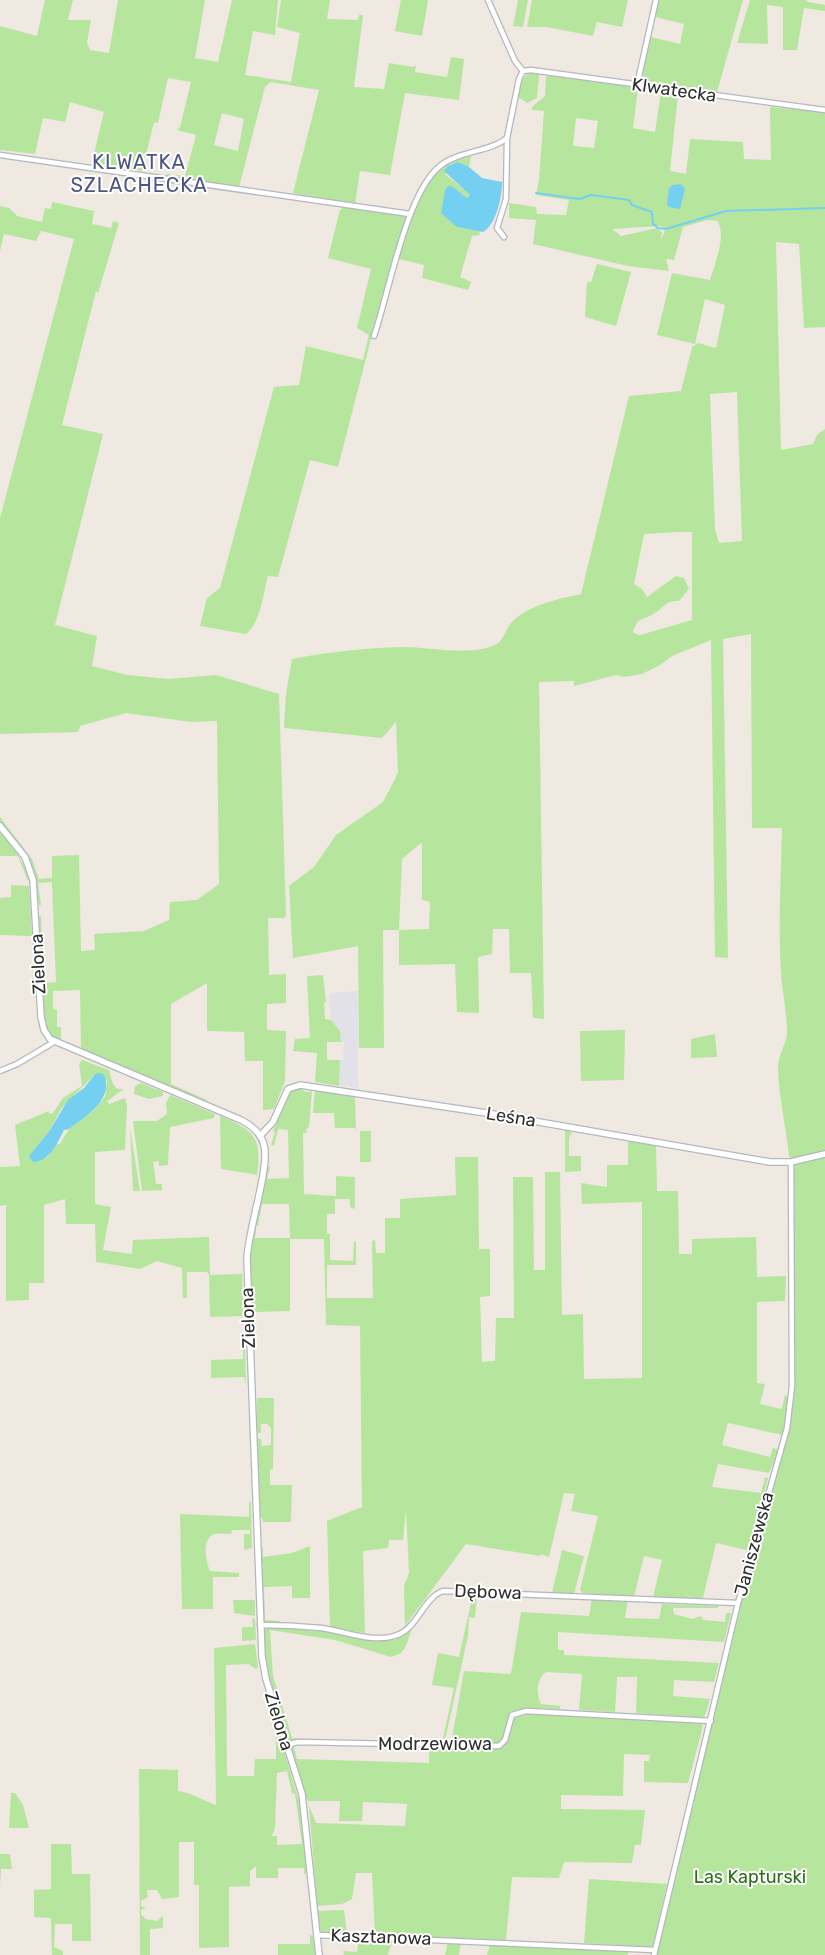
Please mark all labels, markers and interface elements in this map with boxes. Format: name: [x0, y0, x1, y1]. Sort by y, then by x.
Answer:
street label: Klwatecka: [630, 73, 718, 107]
district label: KLWATKA SZLACHECKA: [70, 150, 208, 197]
street label: Zielona: [25, 933, 51, 995]
street label: Leśna: [485, 1102, 537, 1132]
street label: Zielona: [236, 1287, 260, 1349]
street label: Janiszewska: [730, 1489, 778, 1599]
street label: Dębowa: [454, 1580, 522, 1604]
street label: Zielona: [260, 1689, 298, 1753]
street label: Modrzewiowa: [378, 1733, 492, 1755]
park label: Las Kapturski: [694, 1866, 806, 1888]
street label: Kasztanowa: [330, 1924, 432, 1950]

